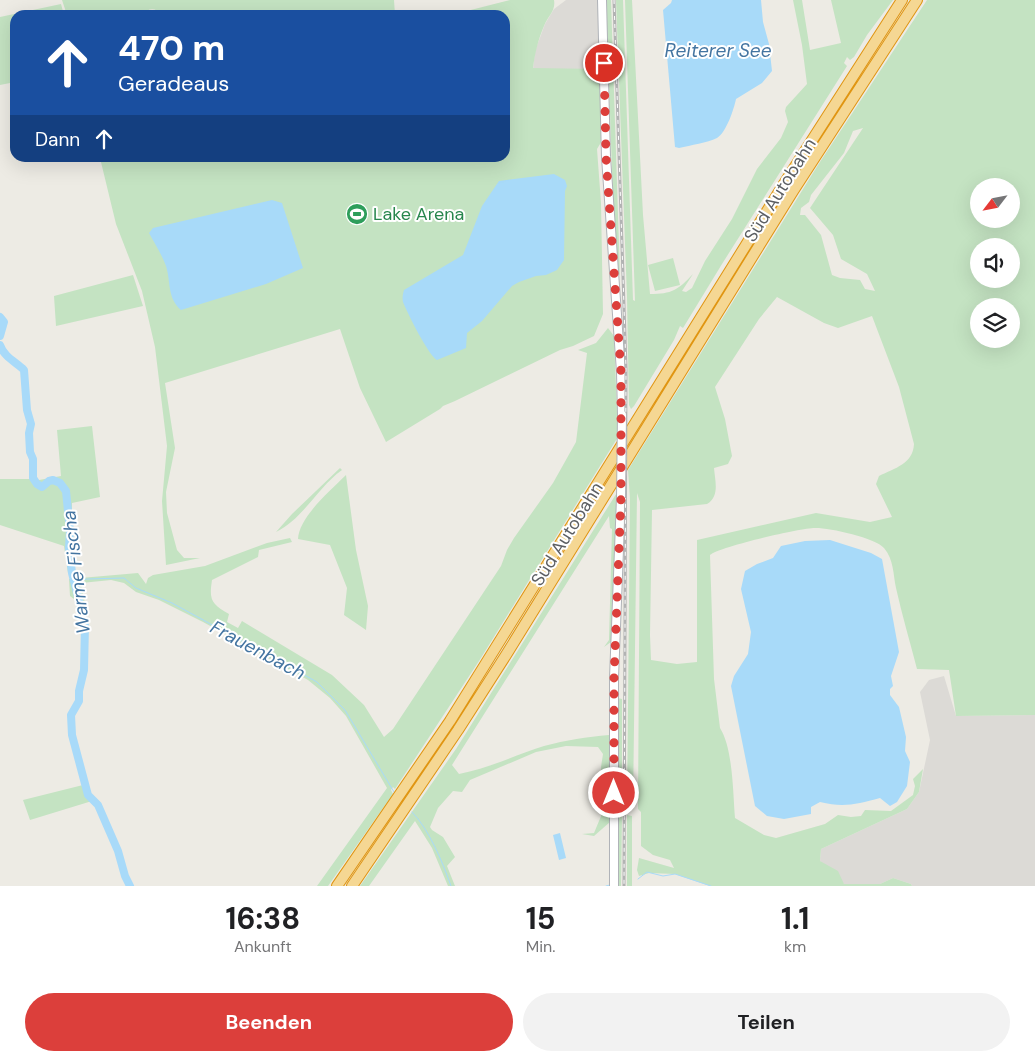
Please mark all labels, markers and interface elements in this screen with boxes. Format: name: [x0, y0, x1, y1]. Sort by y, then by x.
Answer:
text: 470 m: [118, 25, 225, 71]
icon: ahead: [35, 30, 100, 95]
water label: Reiterer See: [664, 38, 772, 63]
pin: [583, 42, 625, 84]
icon: arrive: [590, 49, 618, 77]
text: Geradeaus: [118, 69, 229, 98]
icon: ahead: [90, 125, 118, 153]
text: Dann: [35, 127, 80, 152]
street label: Süd Autobahn: [739, 134, 821, 246]
north arrow: [970, 178, 1020, 228]
map controls: [970, 178, 1020, 348]
sports icon: Lake Arena: [345, 202, 369, 226]
place label: Lake Arena: [373, 202, 464, 226]
button: sound: [970, 238, 1020, 288]
button: layers: [970, 298, 1020, 348]
street label: Süd Autobahn: [526, 478, 608, 590]
water label: Warme Fischa: [56, 509, 96, 635]
water label: Frauenbach: [206, 614, 310, 686]
position arrow: [587, 766, 639, 818]
text: 16:38: [226, 899, 300, 938]
text: 15: [526, 899, 555, 938]
text: 1.1: [781, 899, 809, 938]
text: Ankunft: [234, 936, 292, 957]
text: Min.: [526, 936, 555, 957]
text: km: [784, 936, 806, 957]
button: Beenden: [25, 993, 513, 1051]
button: Teilen: [523, 993, 1010, 1051]

